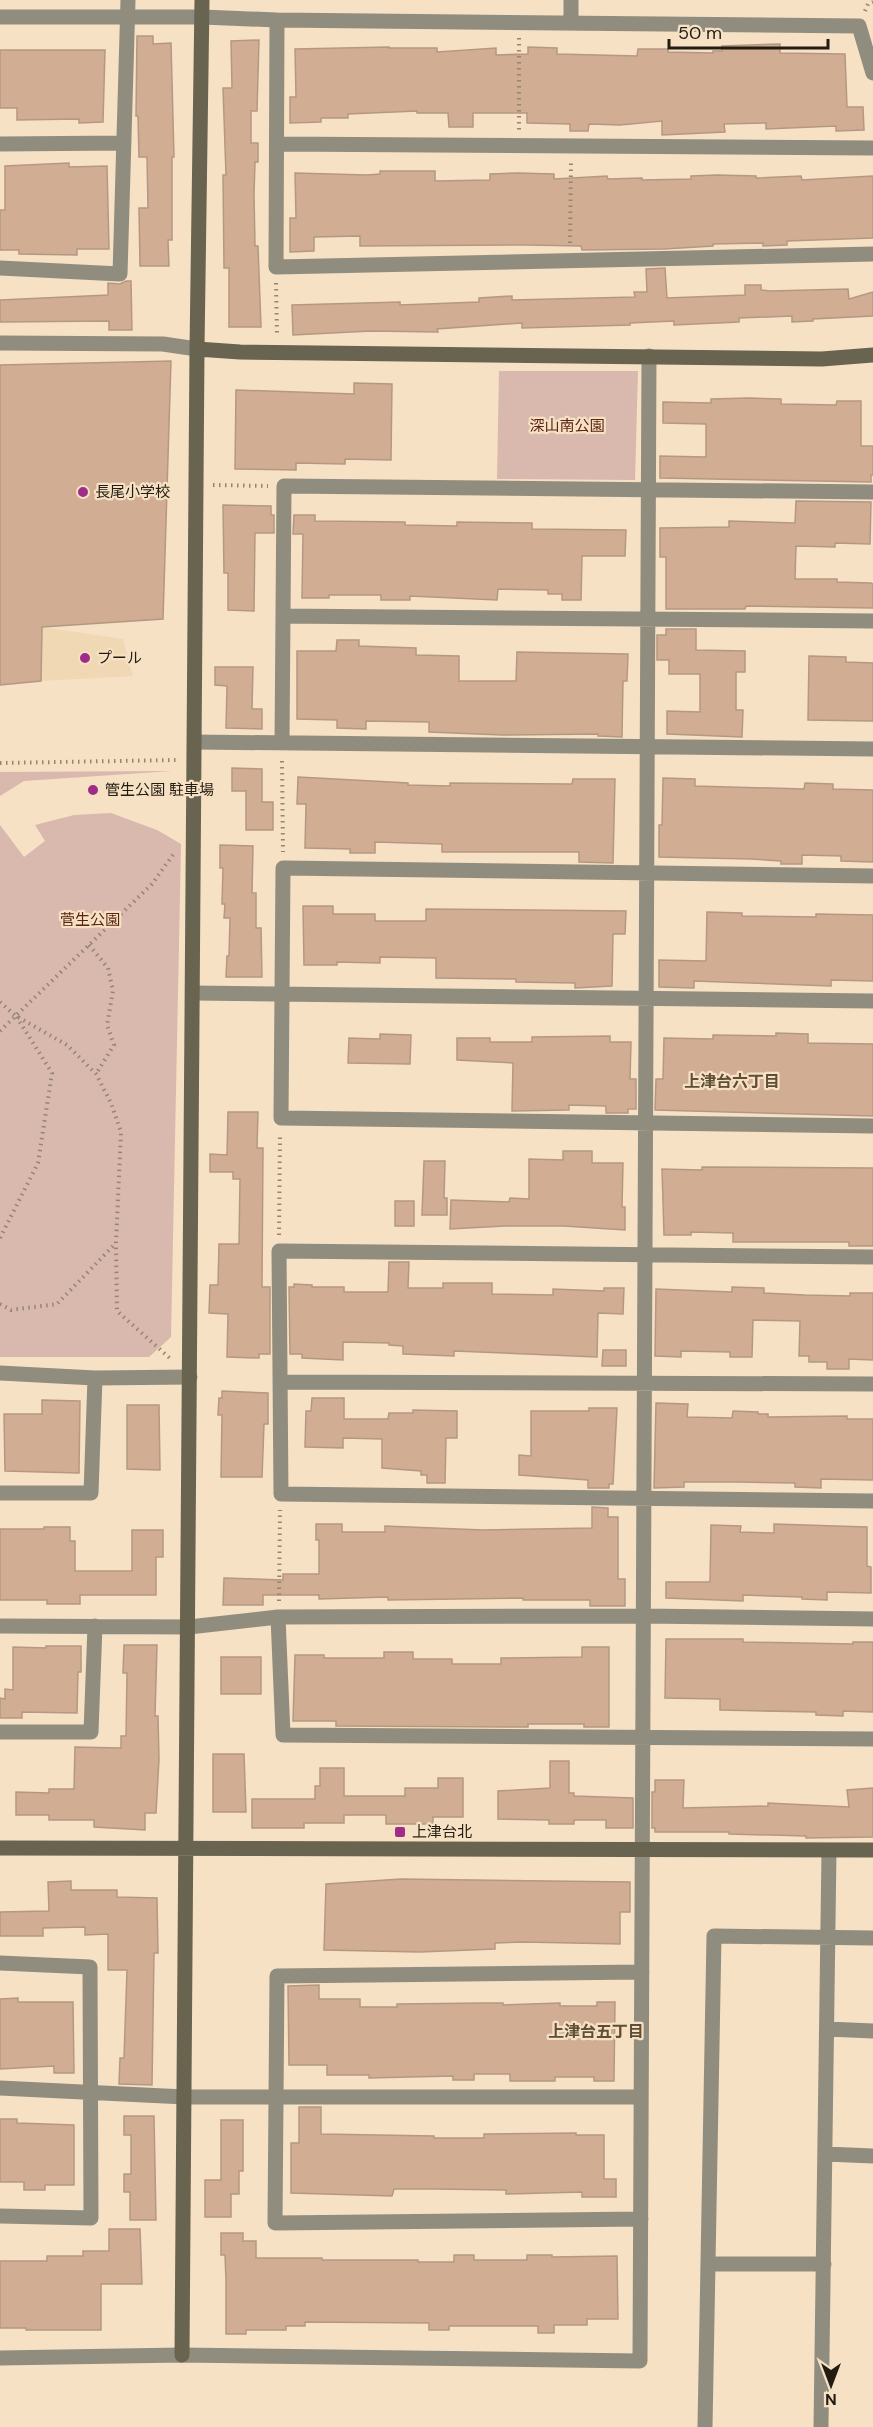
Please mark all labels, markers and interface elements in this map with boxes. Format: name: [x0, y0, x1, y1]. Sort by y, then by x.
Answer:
scale bar: [669, 12, 828, 50]
text: 50 m: [678, 21, 722, 45]
park label: 深山南公園: [529, 416, 605, 436]
place label: 長尾小学校: [95, 482, 170, 502]
marker: 長尾小学校: [76, 485, 90, 499]
place label: プール: [97, 648, 142, 668]
marker: プール: [78, 651, 92, 665]
place label: 管生公園 駐車場: [105, 780, 214, 800]
marker: 管生公園 駐車場: [86, 783, 100, 797]
park label: 菅生公園: [60, 910, 120, 930]
district label: 上津台六丁目: [684, 1071, 780, 1092]
place label: 上津台北: [412, 1822, 472, 1842]
marker: 上津台北: [393, 1825, 407, 1839]
district label: 上津台五丁目: [548, 2021, 644, 2042]
north arrow: [801, 2355, 861, 2415]
text: N: [825, 2389, 837, 2410]

